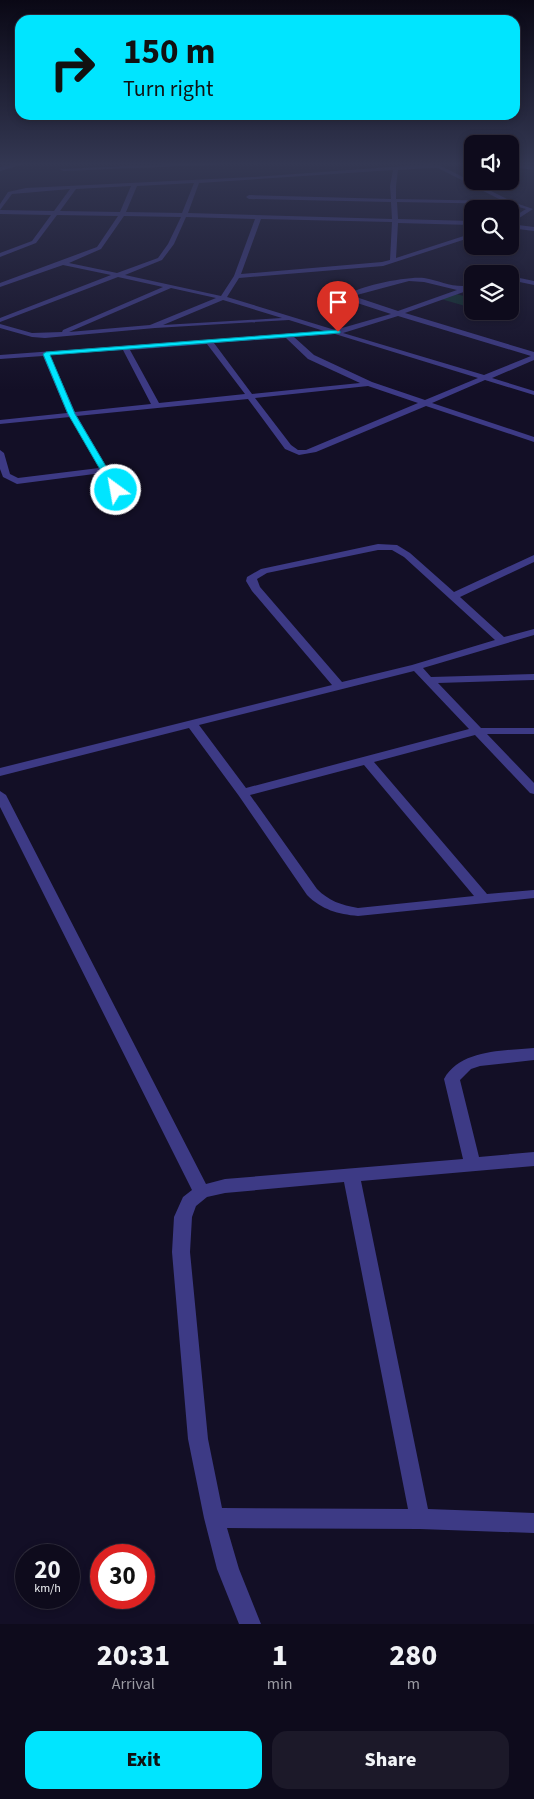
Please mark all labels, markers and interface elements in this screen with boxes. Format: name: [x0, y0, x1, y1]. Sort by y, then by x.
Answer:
text: 150 m: [123, 27, 215, 77]
icon: right: [40, 35, 105, 100]
text: Turn right: [123, 73, 213, 105]
map controls: [464, 135, 519, 320]
button: sound: [464, 135, 519, 190]
button: search: [464, 200, 519, 255]
button: layers: [464, 265, 519, 320]
pin: [317, 281, 359, 332]
icon: arrive: [324, 288, 352, 316]
position arrow: [89, 463, 141, 515]
speed limit sign: 30: [90, 1544, 155, 1609]
text: 20: [34, 1552, 61, 1588]
text: km/h: [34, 1580, 61, 1597]
text: 20:31: [97, 1634, 170, 1677]
text: 1: [272, 1634, 288, 1677]
text: 280: [389, 1634, 437, 1677]
text: Arrival: [112, 1673, 155, 1695]
text: min: [267, 1673, 293, 1695]
text: m: [407, 1673, 420, 1695]
button: Exit: [25, 1731, 262, 1789]
button: Share: [272, 1731, 509, 1789]

